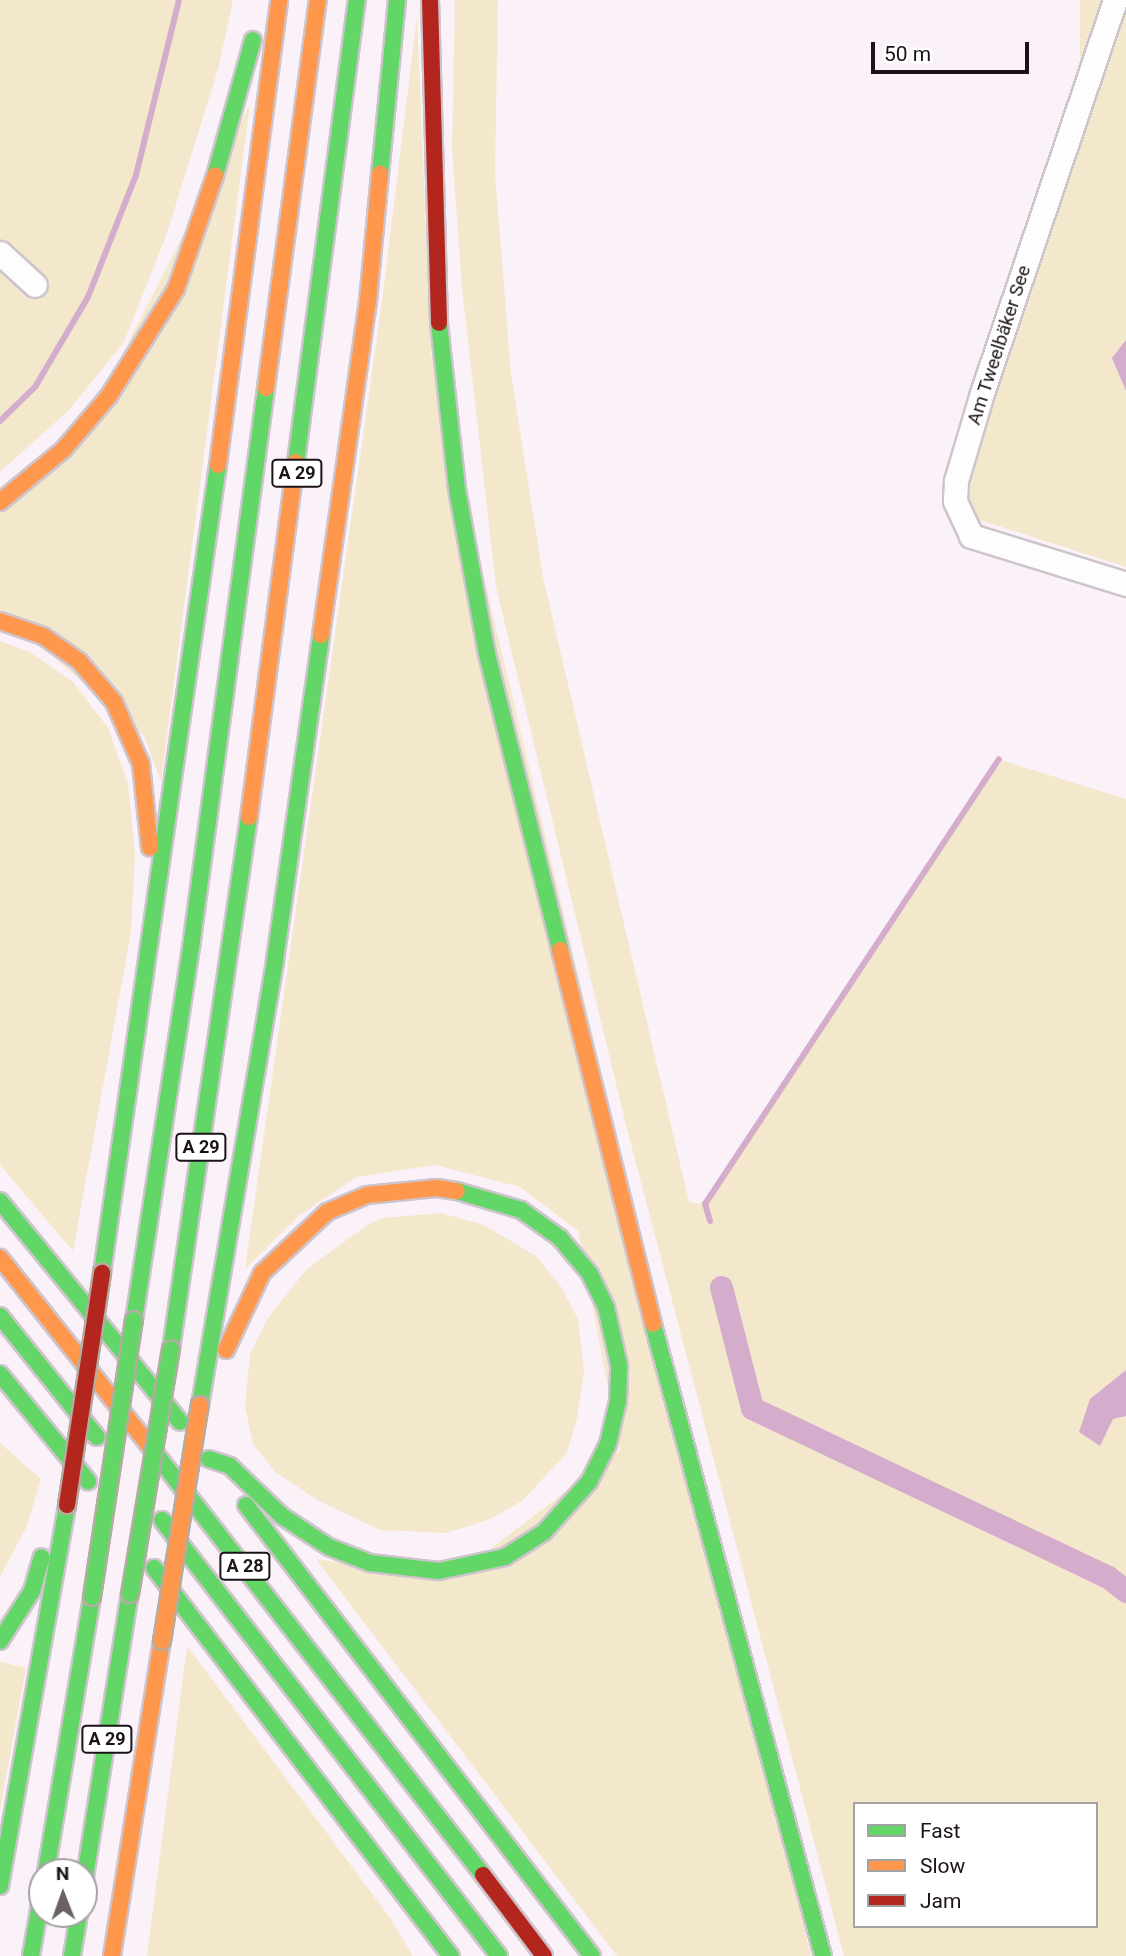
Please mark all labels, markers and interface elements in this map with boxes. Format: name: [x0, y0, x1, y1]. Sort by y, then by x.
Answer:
scale bar: [874, 28, 1032, 72]
text: 50 m: [884, 42, 931, 66]
street label: Am Tweelbäker See: [962, 262, 1036, 428]
road number: A 29: [271, 458, 323, 488]
road number: A 29: [175, 1132, 227, 1162]
road number: A 28: [219, 1552, 271, 1581]
road number: A 29: [81, 1724, 133, 1754]
legend: [853, 1802, 1098, 1928]
text: Fast: [920, 1819, 960, 1843]
text: Slow: [920, 1854, 965, 1878]
north arrow: [28, 1858, 98, 1928]
text: N: [56, 1862, 70, 1885]
text: Jam: [920, 1889, 961, 1913]

